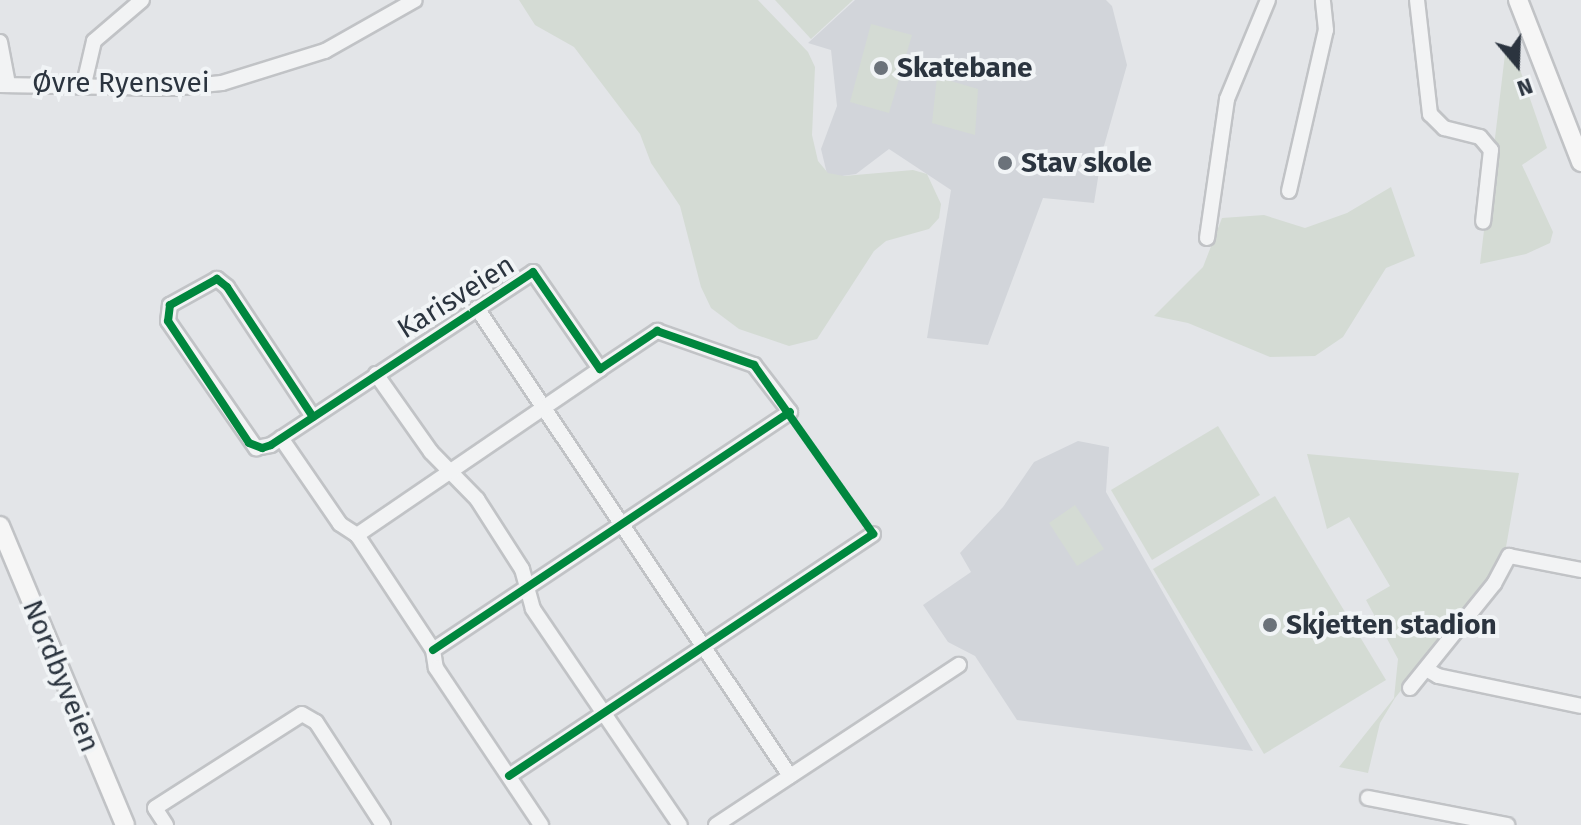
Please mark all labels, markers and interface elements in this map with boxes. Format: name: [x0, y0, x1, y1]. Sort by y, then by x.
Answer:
north arrow: [1477, 24, 1557, 104]
place label: Skatebane: [897, 51, 1033, 85]
marker: Skatebane: [872, 59, 890, 77]
street label: Øvre Ryensvei: [32, 66, 210, 100]
text: N: [1514, 72, 1536, 102]
place label: Stav skole: [1021, 146, 1152, 180]
marker: Stav skole: [996, 154, 1014, 172]
street label: Karisveien: [391, 248, 521, 346]
street label: Nordbyveien: [15, 595, 107, 757]
place label: Skjetten stadion: [1286, 608, 1497, 642]
marker: Skjetten stadion: [1261, 616, 1279, 634]

